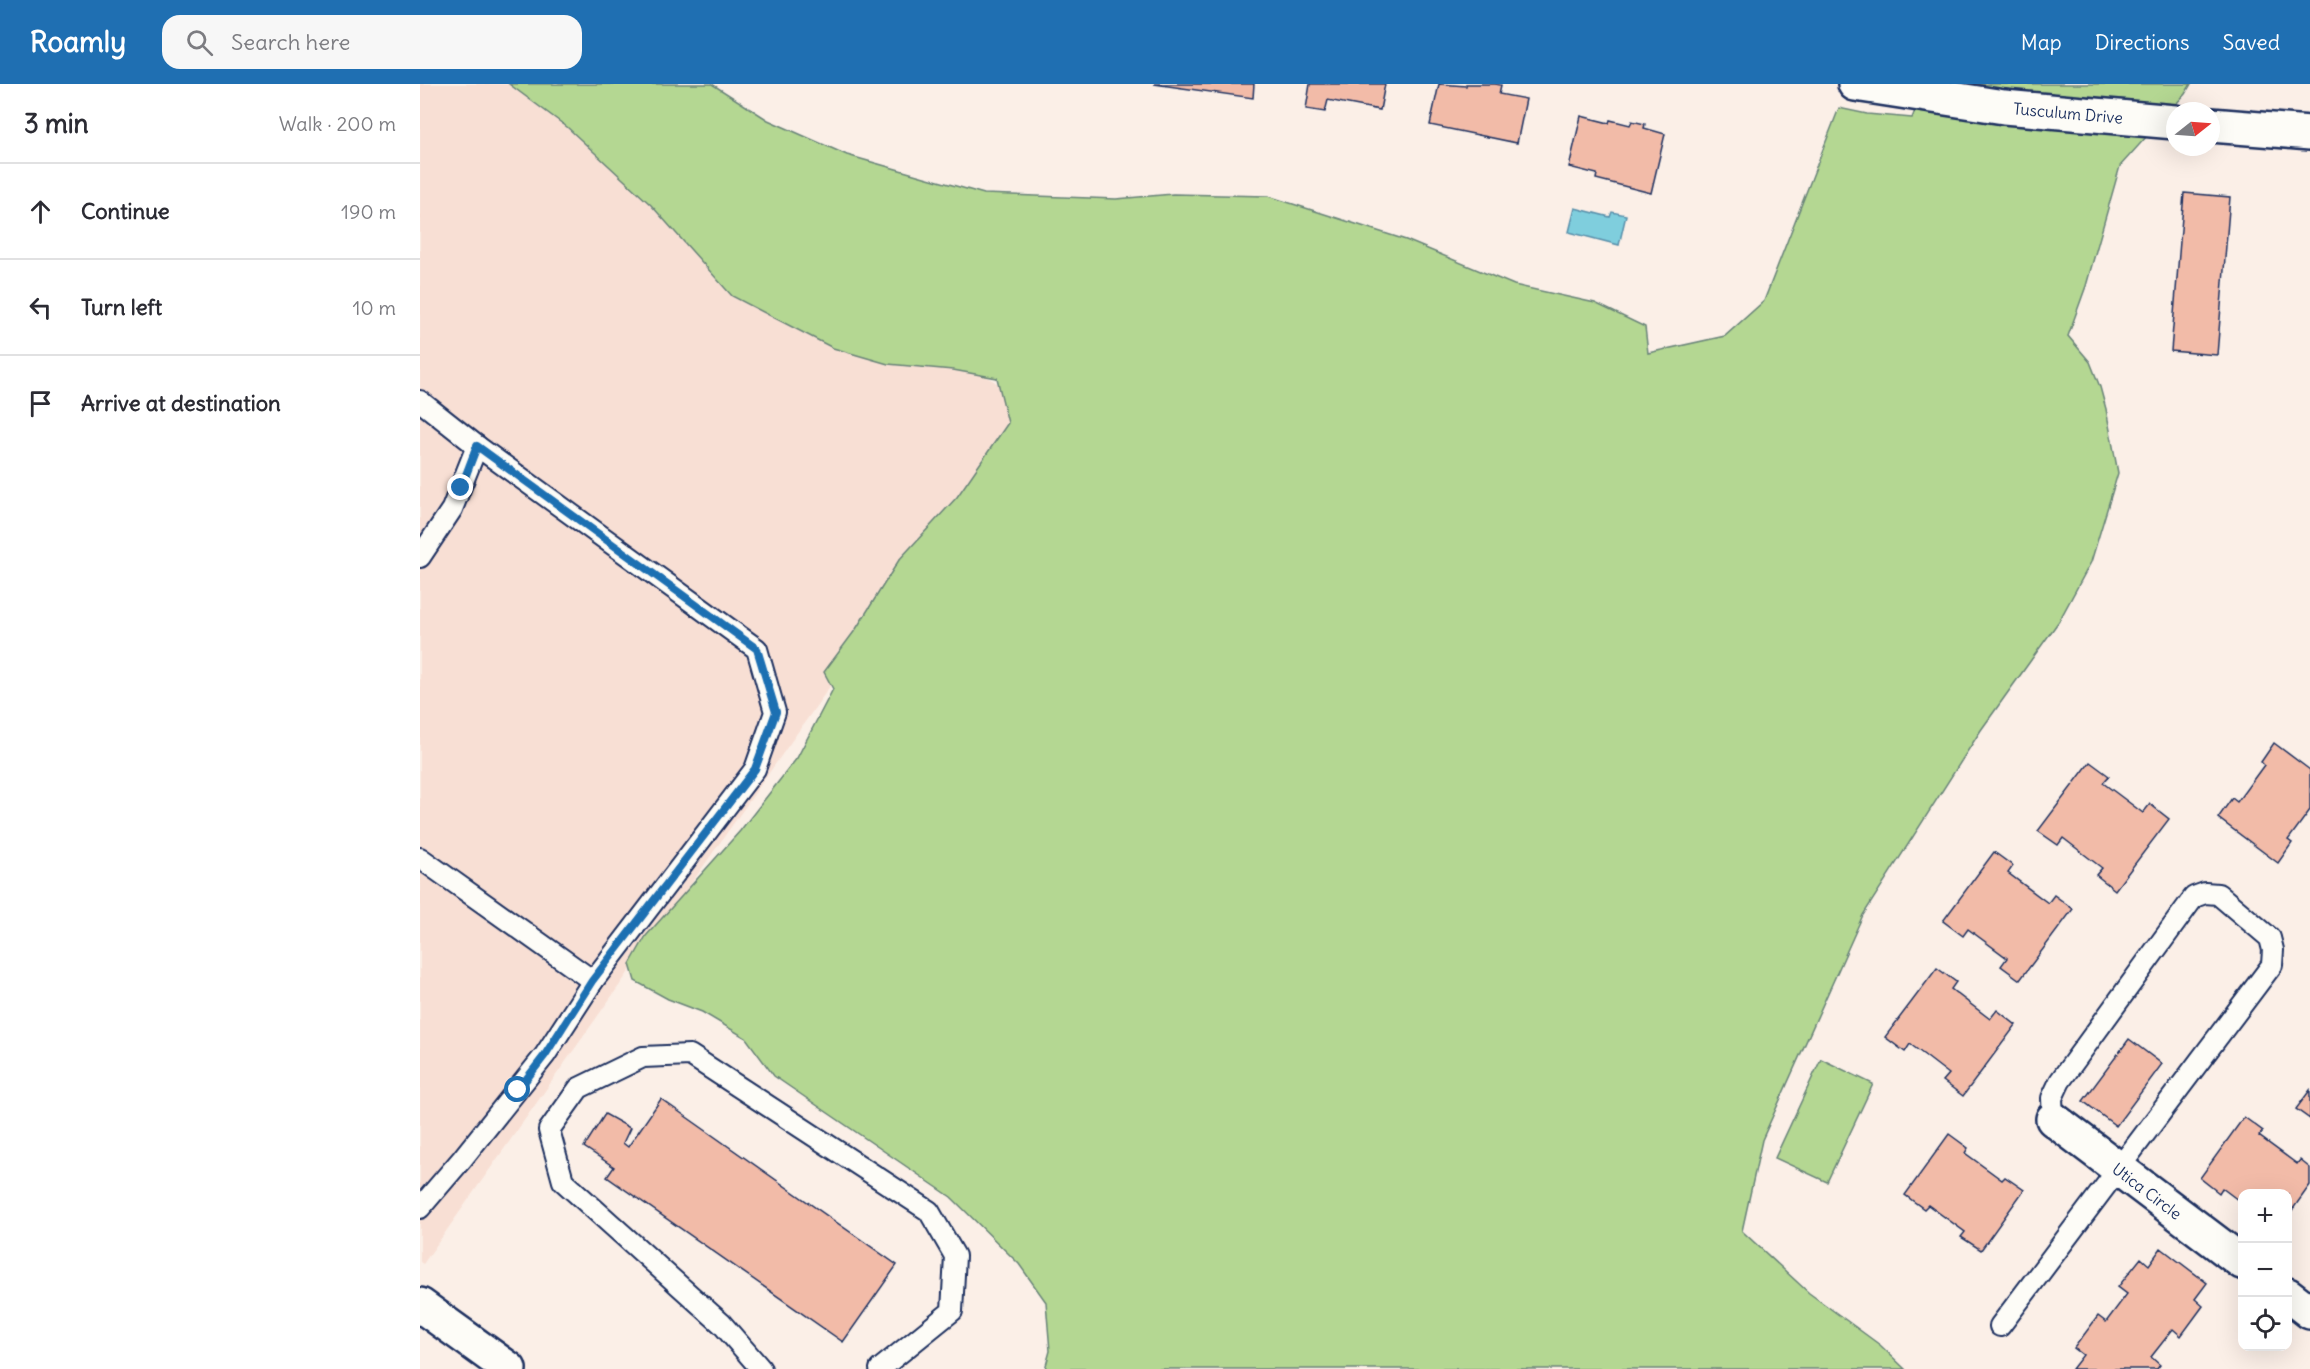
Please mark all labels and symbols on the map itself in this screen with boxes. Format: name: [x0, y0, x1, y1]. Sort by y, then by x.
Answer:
street label: Tusculum Drive: [2012, 98, 2124, 128]
north arrow: [2166, 102, 2220, 156]
route end: [447, 474, 473, 500]
route start: [504, 1076, 530, 1102]
street label: Utica Circle: [2108, 1158, 2186, 1224]

